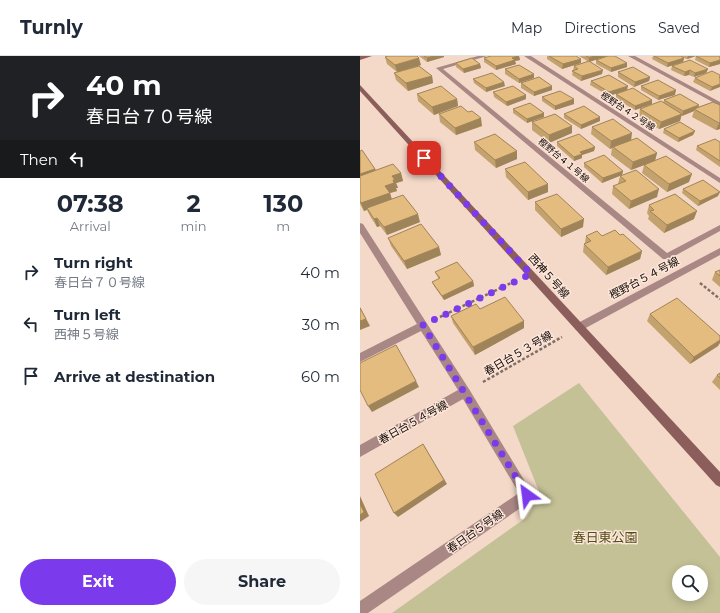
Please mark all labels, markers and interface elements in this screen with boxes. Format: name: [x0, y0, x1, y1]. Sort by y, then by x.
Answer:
text: Turnly: [20, 16, 83, 39]
text: Map: [511, 19, 542, 37]
text: Directions: [564, 19, 636, 37]
text: Saved: [658, 19, 700, 37]
text: 40 m: [86, 68, 162, 102]
icon: right: [20, 72, 72, 124]
street label: 樫野台４２号線: [599, 89, 658, 133]
text: 春日台７０号線: [86, 106, 212, 128]
street label: 樫野台４１号線: [536, 136, 592, 185]
pin: [407, 141, 441, 175]
icon: arrive: [413, 147, 435, 169]
icon: left: [66, 148, 88, 170]
text: Then: [20, 150, 58, 169]
text: 07:38: [57, 189, 124, 218]
text: 2: [186, 189, 201, 218]
text: 130: [263, 189, 303, 218]
text: Arrival: [70, 218, 111, 234]
text: min: [180, 218, 207, 234]
text: m: [276, 218, 290, 234]
street label: 西神５号線: [525, 251, 573, 301]
text: Turn right: [54, 253, 133, 272]
street label: 樫野台５４号線: [607, 254, 681, 302]
icon: right: [20, 261, 42, 283]
text: 40 m: [300, 263, 340, 282]
text: 春日台７０号線: [54, 274, 145, 290]
text: Turn left: [54, 305, 121, 324]
icon: left: [20, 313, 42, 335]
text: 30 m: [302, 315, 340, 334]
text: 西神５号線: [54, 326, 119, 342]
street label: 春日台５３号線: [481, 328, 555, 378]
icon: arrive: [20, 365, 42, 387]
text: Arrive at destination: [54, 367, 215, 386]
text: 60 m: [301, 367, 340, 386]
street label: 春日台５４号線: [376, 397, 450, 447]
position arrow: [506, 474, 548, 516]
street label: 春日台５号線: [444, 506, 506, 556]
park label: 春日東公園: [572, 529, 638, 545]
button: Exit: [20, 559, 176, 605]
button: Share: [184, 559, 340, 605]
map controls: [672, 565, 708, 601]
button: search: [672, 565, 708, 601]

